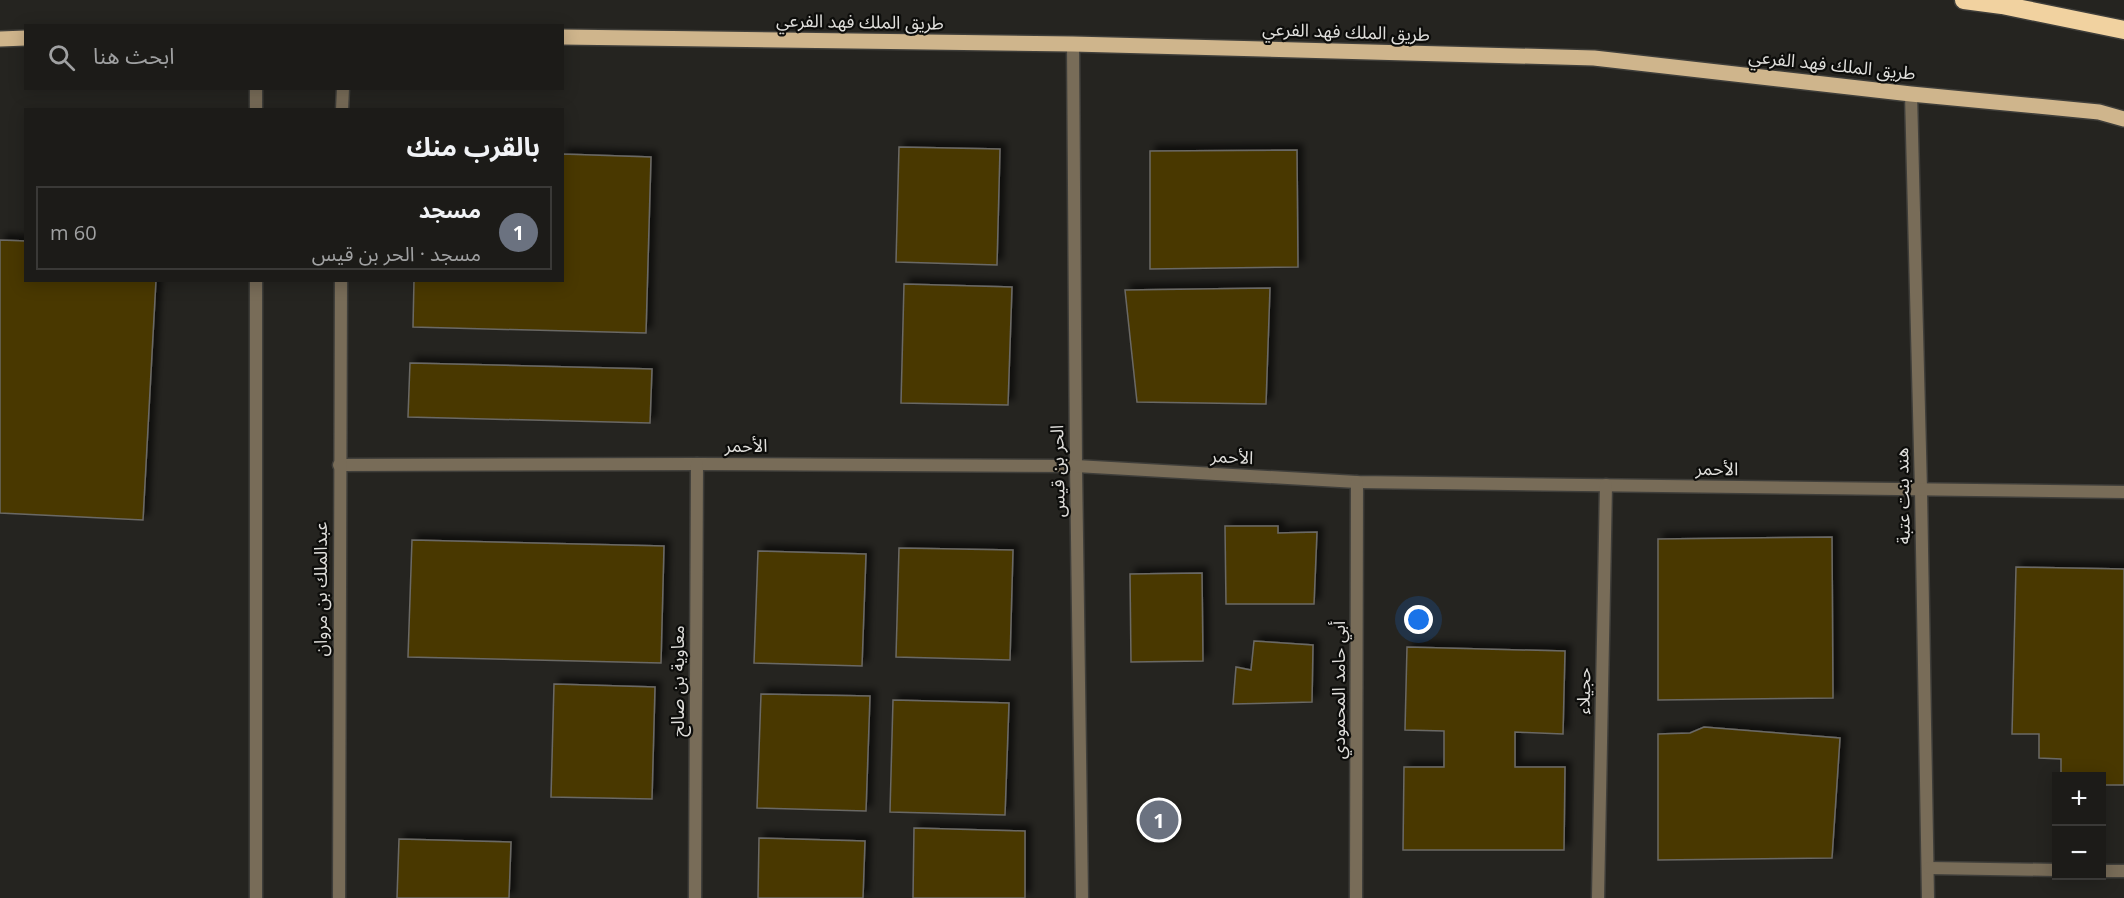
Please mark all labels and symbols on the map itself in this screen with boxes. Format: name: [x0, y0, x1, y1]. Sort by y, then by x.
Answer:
street label: طريق الملك فهد الفرعي: [776, 8, 944, 37]
street label: طريق الملك فهد الفرعي: [1262, 16, 1430, 48]
street label: طريق الملك فهد الفرعي: [1747, 43, 1917, 87]
street label: الحر بن قيس: [1044, 425, 1070, 517]
street label: الأحمر: [724, 433, 767, 457]
street label: الأحمر: [1209, 443, 1254, 469]
street label: هند بنت عتبة: [1889, 447, 1915, 545]
street label: الأحمر: [1694, 456, 1739, 480]
street label: عبدالملك بن مروان: [308, 522, 332, 656]
your location: [1404, 605, 1433, 634]
street label: أبي حامد المحمودي: [1326, 621, 1352, 759]
street label: معاوية بن صالح: [665, 625, 691, 737]
street label: حجيلاء: [1571, 667, 1595, 715]
pin: 1: [1140, 798, 1178, 842]

